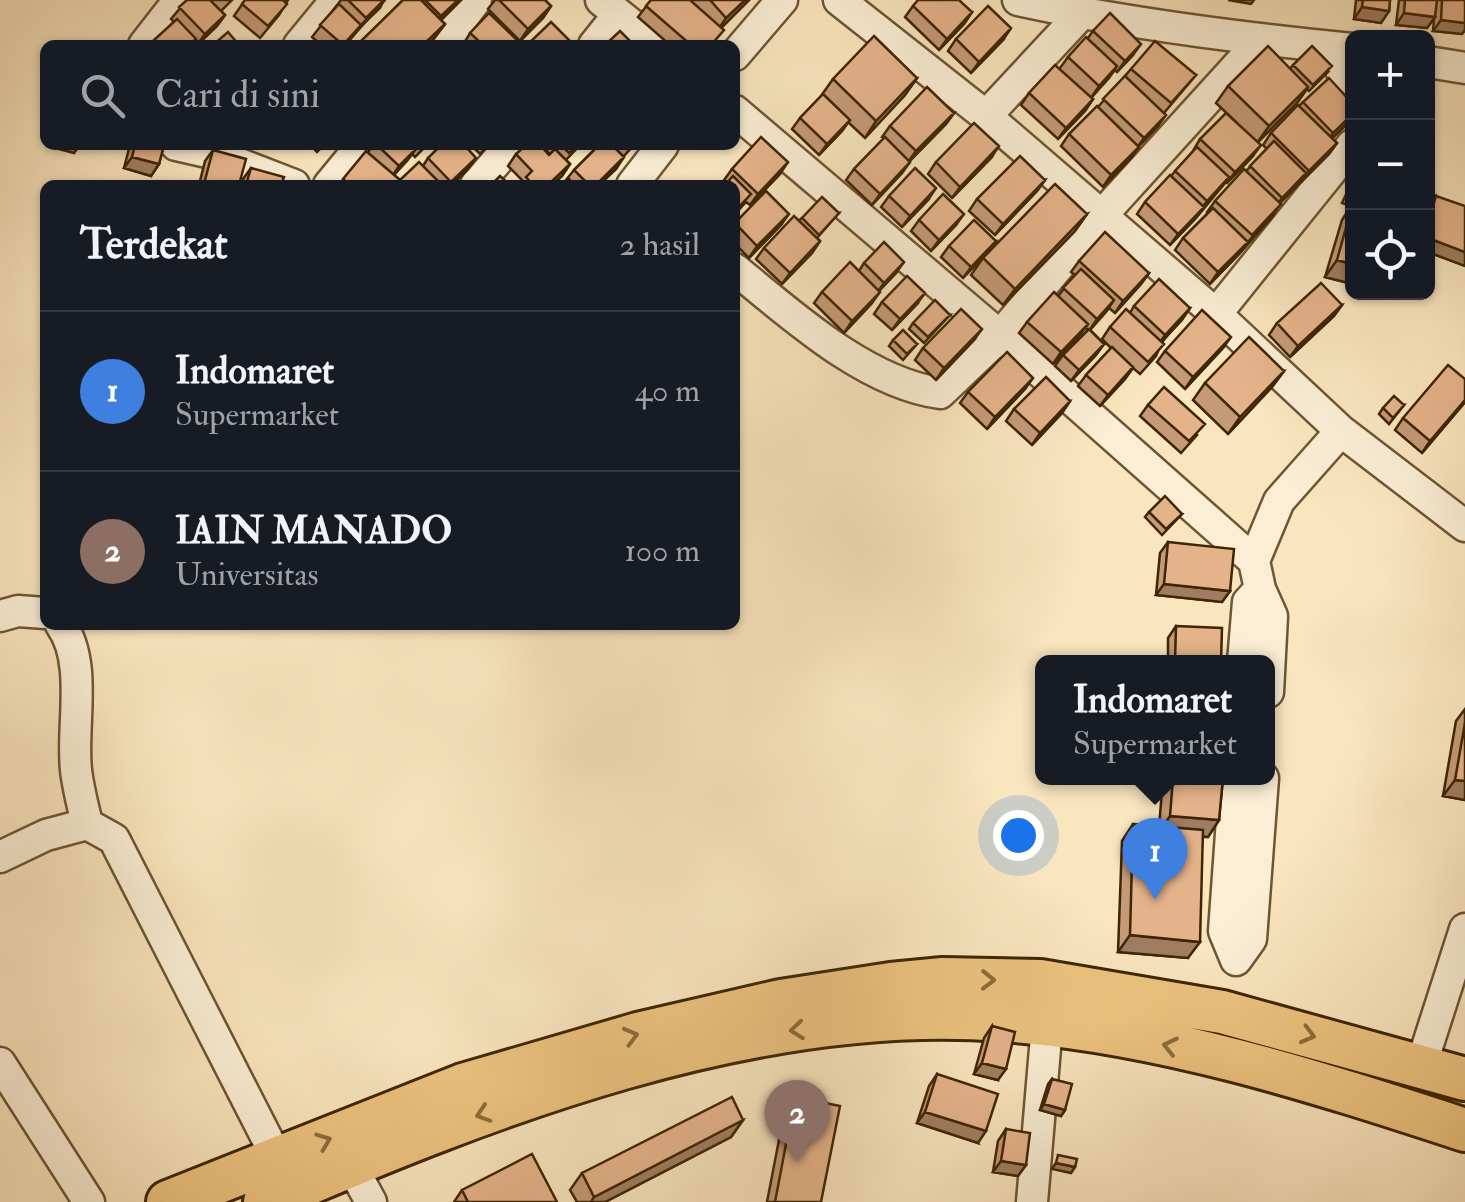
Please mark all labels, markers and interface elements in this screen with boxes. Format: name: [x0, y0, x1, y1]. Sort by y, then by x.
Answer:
map controls: [1345, 30, 1435, 300]
button: +: [1345, 30, 1435, 120]
search box: [40, 40, 740, 150]
icon: search: [75, 68, 130, 123]
text: Cari di sini: [155, 71, 320, 119]
button: −: [1345, 120, 1435, 210]
button: locate: [1345, 210, 1435, 300]
text: Terdekat: [80, 219, 228, 271]
text: 2 hasil: [619, 225, 700, 265]
text: Indomaret: [175, 347, 334, 395]
text: 1: [107, 371, 118, 411]
text: 40 m: [635, 371, 700, 411]
text: Supermarket: [175, 395, 339, 435]
text: IAIN MANADO: [175, 507, 452, 555]
text: 2: [104, 531, 121, 571]
text: 100 m: [624, 531, 700, 571]
text: Universitas: [175, 555, 319, 595]
popup: [1035, 655, 1275, 785]
text: Indomaret: [1073, 676, 1232, 724]
text: Supermarket: [1073, 724, 1237, 764]
your location: [993, 810, 1044, 861]
pin: 1: [1122, 818, 1188, 900]
one-way arrow: [981, 970, 997, 991]
one-way arrow: [789, 1019, 805, 1040]
one-way arrow: [1298, 1024, 1316, 1045]
one-way arrow: [622, 1027, 639, 1048]
one-way arrow: [1162, 1037, 1179, 1058]
pin: 2: [764, 1080, 830, 1162]
one-way arrow: [476, 1102, 493, 1122]
one-way arrow: [314, 1132, 331, 1153]

